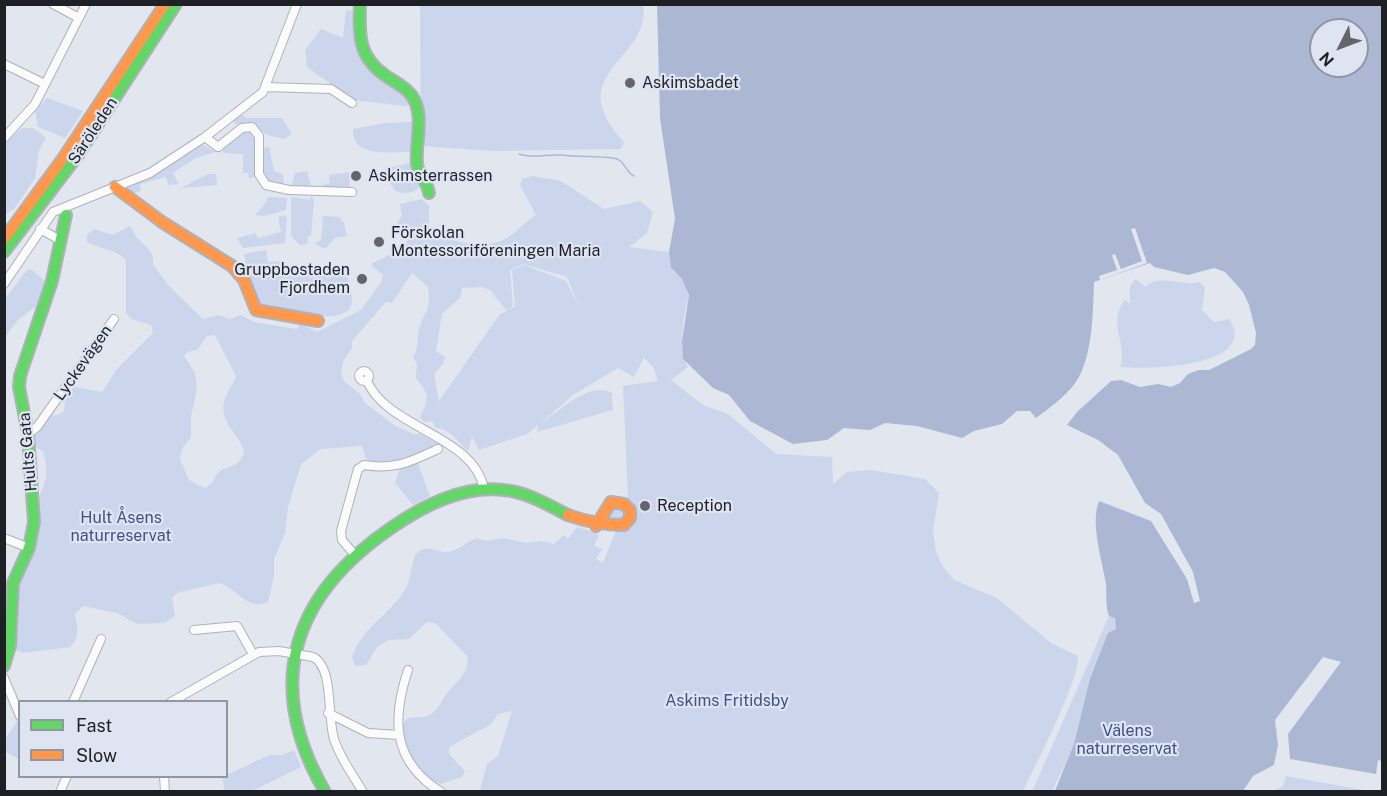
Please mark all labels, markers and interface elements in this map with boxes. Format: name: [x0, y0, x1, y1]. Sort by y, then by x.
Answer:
north arrow: [1309, 18, 1369, 78]
text: N: [1315, 48, 1338, 70]
place label: Askimsbadet: [642, 73, 739, 93]
marker: Askimsbadet: [623, 76, 637, 90]
street label: Säröleden: [64, 94, 122, 168]
place label: Askimsterrassen: [368, 166, 492, 186]
marker: Askimsterrassen: [349, 169, 363, 183]
place label: Förskolan Montessoriföreningen Maria: [391, 223, 600, 261]
marker: Förskolan Montessoriföreningen Maria: [372, 235, 386, 249]
place label: Gruppbostaden Fjordhem: [234, 260, 350, 298]
marker: Gruppbostaden Fjordhem: [355, 272, 369, 286]
street label: Lyckevägen: [50, 322, 116, 404]
street label: Hults Gata: [15, 412, 41, 492]
place label: Reception: [657, 496, 732, 516]
marker: Reception: [638, 499, 652, 513]
park label: Hult Åsens naturreservat: [71, 508, 171, 546]
park label: Askims Fritidsby: [665, 691, 789, 711]
legend: [18, 700, 228, 778]
text: Fast: [76, 715, 112, 736]
park label: Välens naturreservat: [1077, 721, 1177, 759]
text: Slow: [76, 745, 117, 766]

